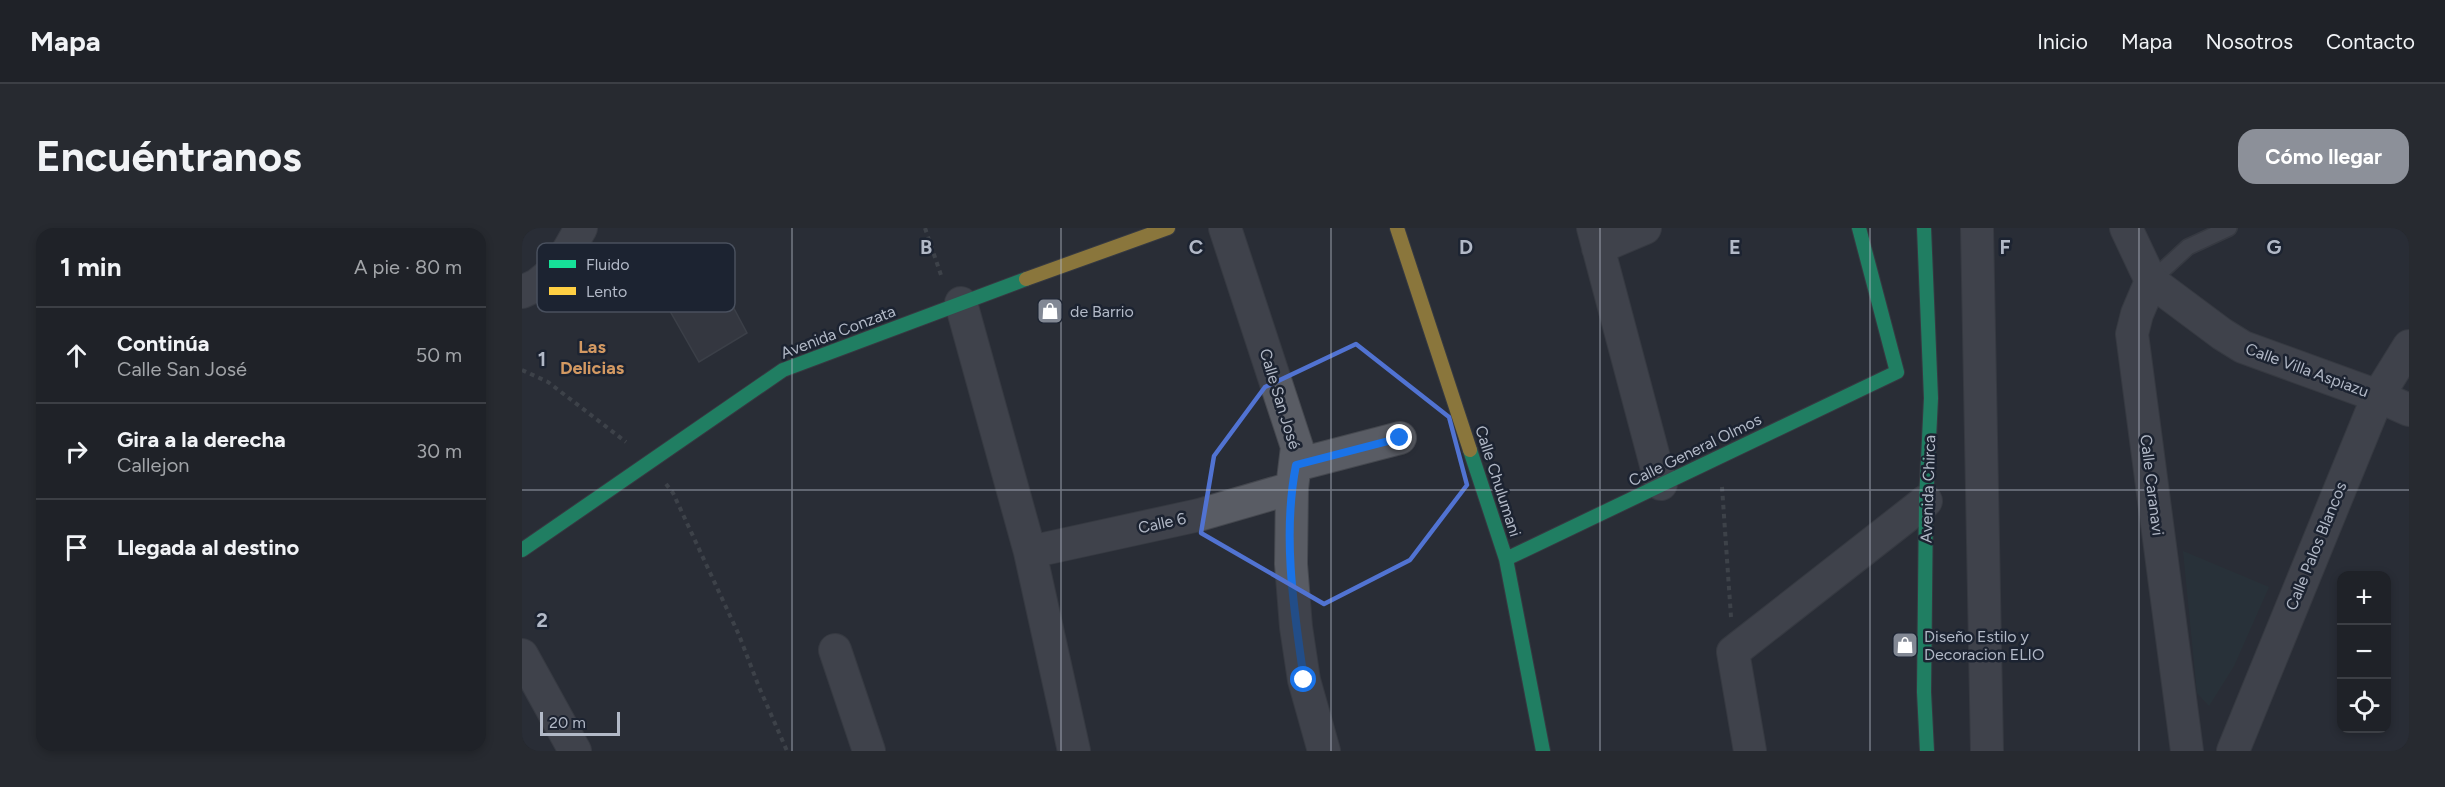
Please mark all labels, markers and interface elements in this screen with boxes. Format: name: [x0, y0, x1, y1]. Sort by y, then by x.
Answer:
text: Mapa: [30, 24, 101, 58]
text: Inicio: [2037, 29, 2088, 54]
text: Mapa: [2121, 29, 2173, 54]
text: Nosotros: [2206, 29, 2293, 54]
text: Contacto: [2326, 29, 2415, 54]
button: Cómo llegar: [2238, 129, 2409, 184]
text: Encuéntranos: [36, 131, 302, 182]
text: B: [920, 235, 932, 259]
text: C: [1189, 235, 1203, 259]
text: D: [1459, 235, 1473, 259]
text: E: [1729, 235, 1741, 259]
text: F: [1999, 235, 2011, 259]
text: G: [2267, 235, 2282, 259]
legend: [537, 243, 735, 312]
text: 1 min: [60, 251, 121, 283]
text: A pie · 80 m: [354, 255, 462, 279]
text: Fluido: [586, 255, 630, 274]
text: Lento: [586, 282, 627, 301]
shop icon: de Barrio: [1035, 296, 1065, 326]
street label: Avenida Conzata: [778, 301, 898, 363]
place label: de Barrio: [1070, 302, 1134, 321]
text: Continúa: [117, 330, 210, 357]
district label: Las Delicias: [560, 336, 625, 379]
icon: ahead: [60, 339, 93, 372]
street label: Calle Villa Aspiazu: [2243, 339, 2371, 401]
text: 50 m: [416, 343, 462, 367]
street label: Calle San José: [1256, 346, 1304, 452]
text: 1: [538, 347, 546, 371]
text: Calle San José: [117, 357, 247, 381]
street label: Calle General Olmos: [1626, 410, 1764, 490]
street label: Calle Chulumani: [1471, 423, 1525, 539]
route end: [1386, 424, 1412, 450]
text: Gira a la derecha: [117, 426, 286, 453]
street label: Calle Caranavi: [2136, 433, 2168, 537]
icon: right: [60, 435, 93, 468]
street label: Avenida Chirca: [1917, 435, 1939, 543]
text: 30 m: [416, 439, 462, 463]
text: Callejon: [117, 453, 189, 477]
street label: Calle Palos Blancos: [2282, 479, 2350, 613]
street label: Calle 6: [1136, 509, 1188, 537]
icon: arrive: [60, 531, 93, 564]
text: Llegada al destino: [117, 534, 299, 561]
map controls: [2337, 571, 2391, 733]
button: +: [2337, 571, 2391, 625]
text: 2: [536, 608, 548, 632]
button: −: [2337, 625, 2391, 679]
place label: Diseño Estilo y Decoracion ELIO: [1924, 627, 2044, 664]
shop icon: Diseño Estilo y Decoracion ELIO: [1890, 630, 1920, 660]
route start: [1290, 666, 1316, 692]
button: locate: [2337, 679, 2391, 733]
scale bar: [540, 709, 620, 736]
text: 20 m: [549, 713, 586, 732]

